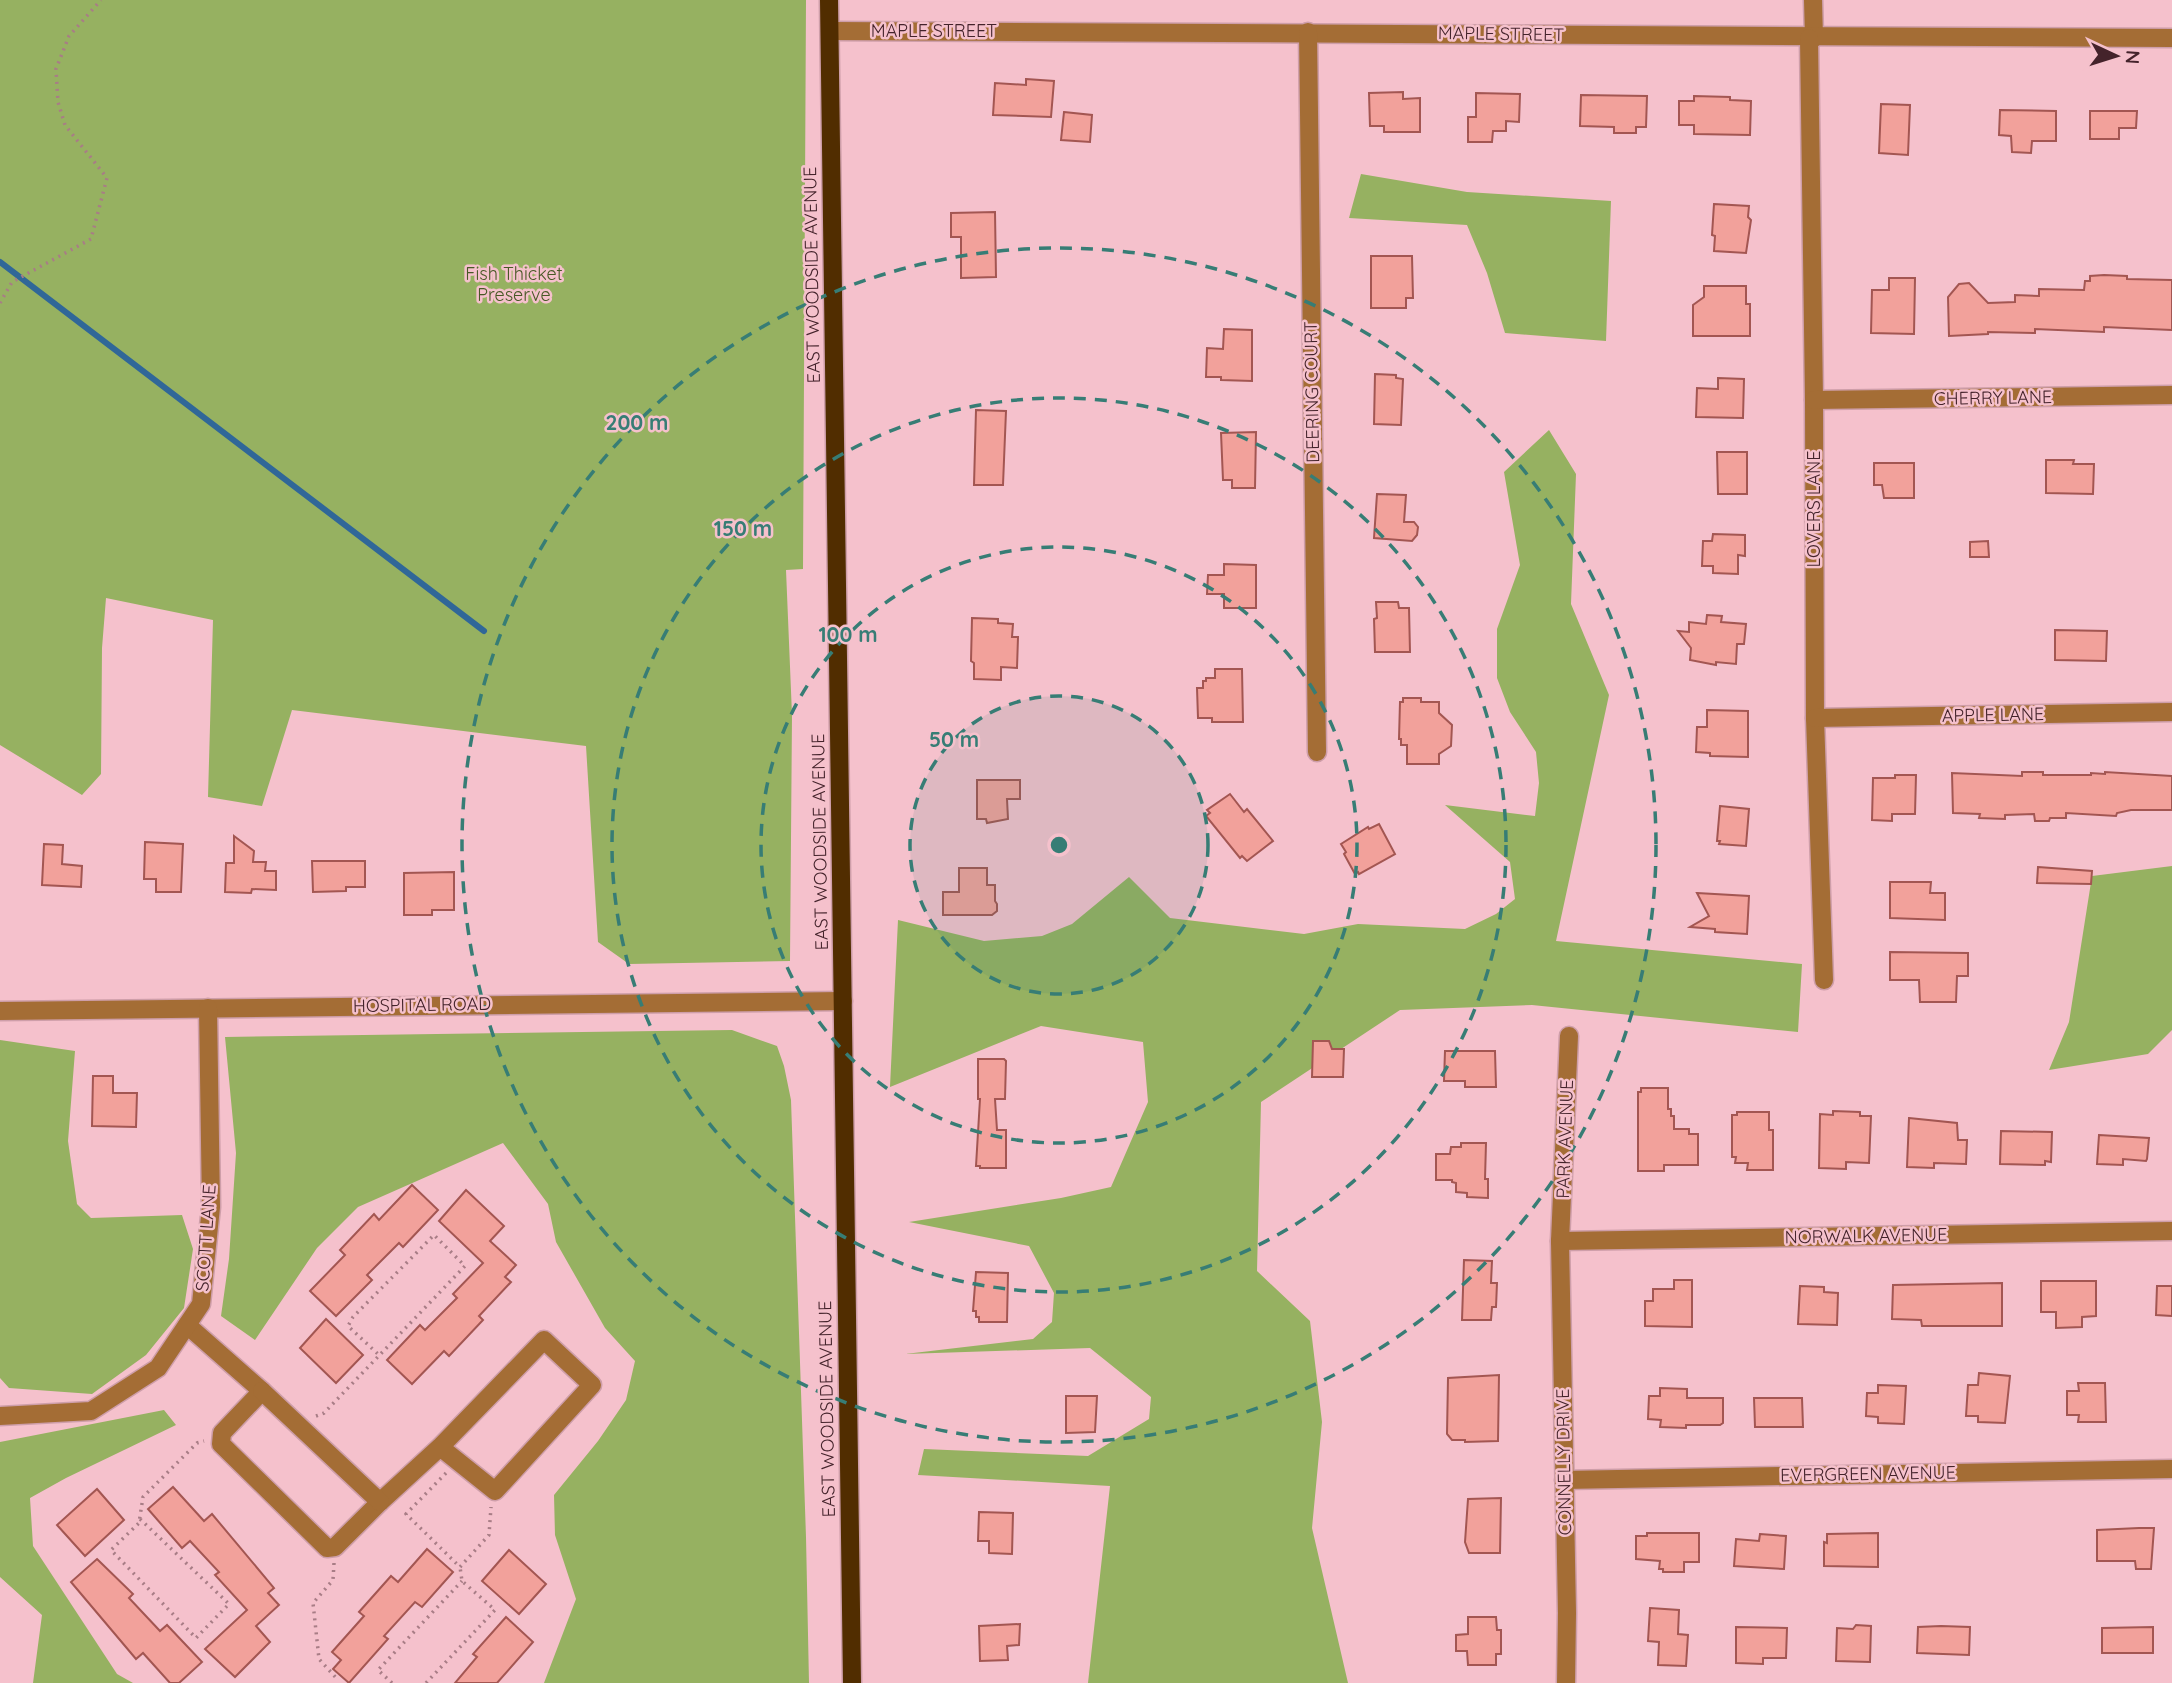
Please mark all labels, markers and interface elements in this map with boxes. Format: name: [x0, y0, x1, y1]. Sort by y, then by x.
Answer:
street label: MAPLE STREET: [871, 19, 997, 42]
street label: MAPLE STREET: [1438, 21, 1564, 46]
north arrow: [2081, 21, 2151, 91]
text: N: [2121, 49, 2145, 65]
street label: EAST WOODSIDE AVENUE: [798, 167, 825, 384]
park label: Fish Thicket Preserve: [465, 262, 563, 306]
street label: DEERING COURT: [1299, 321, 1324, 463]
street label: CHERRY LANE: [1934, 385, 2052, 410]
text: 200 m: [606, 409, 668, 435]
street label: LOVERS LANE: [1802, 451, 1825, 567]
text: 150 m: [714, 515, 772, 541]
text: 100 m: [818, 621, 878, 647]
street label: APPLE LANE: [1942, 702, 2044, 727]
text: 50 m: [929, 726, 979, 752]
street label: EAST WOODSIDE AVENUE: [806, 734, 833, 951]
centre of rings: [1047, 833, 1071, 857]
street label: HOSPITAL ROAD: [353, 992, 491, 1017]
street label: PARK AVENUE: [1551, 1079, 1578, 1199]
street label: SCOTT LANE: [190, 1184, 221, 1292]
street label: NORWALK AVENUE: [1785, 1223, 1947, 1248]
street label: EAST WOODSIDE AVENUE: [813, 1301, 840, 1518]
street label: CONNELLY DRIVE: [1551, 1388, 1576, 1536]
street label: EVERGREEN AVENUE: [1780, 1460, 1956, 1487]

